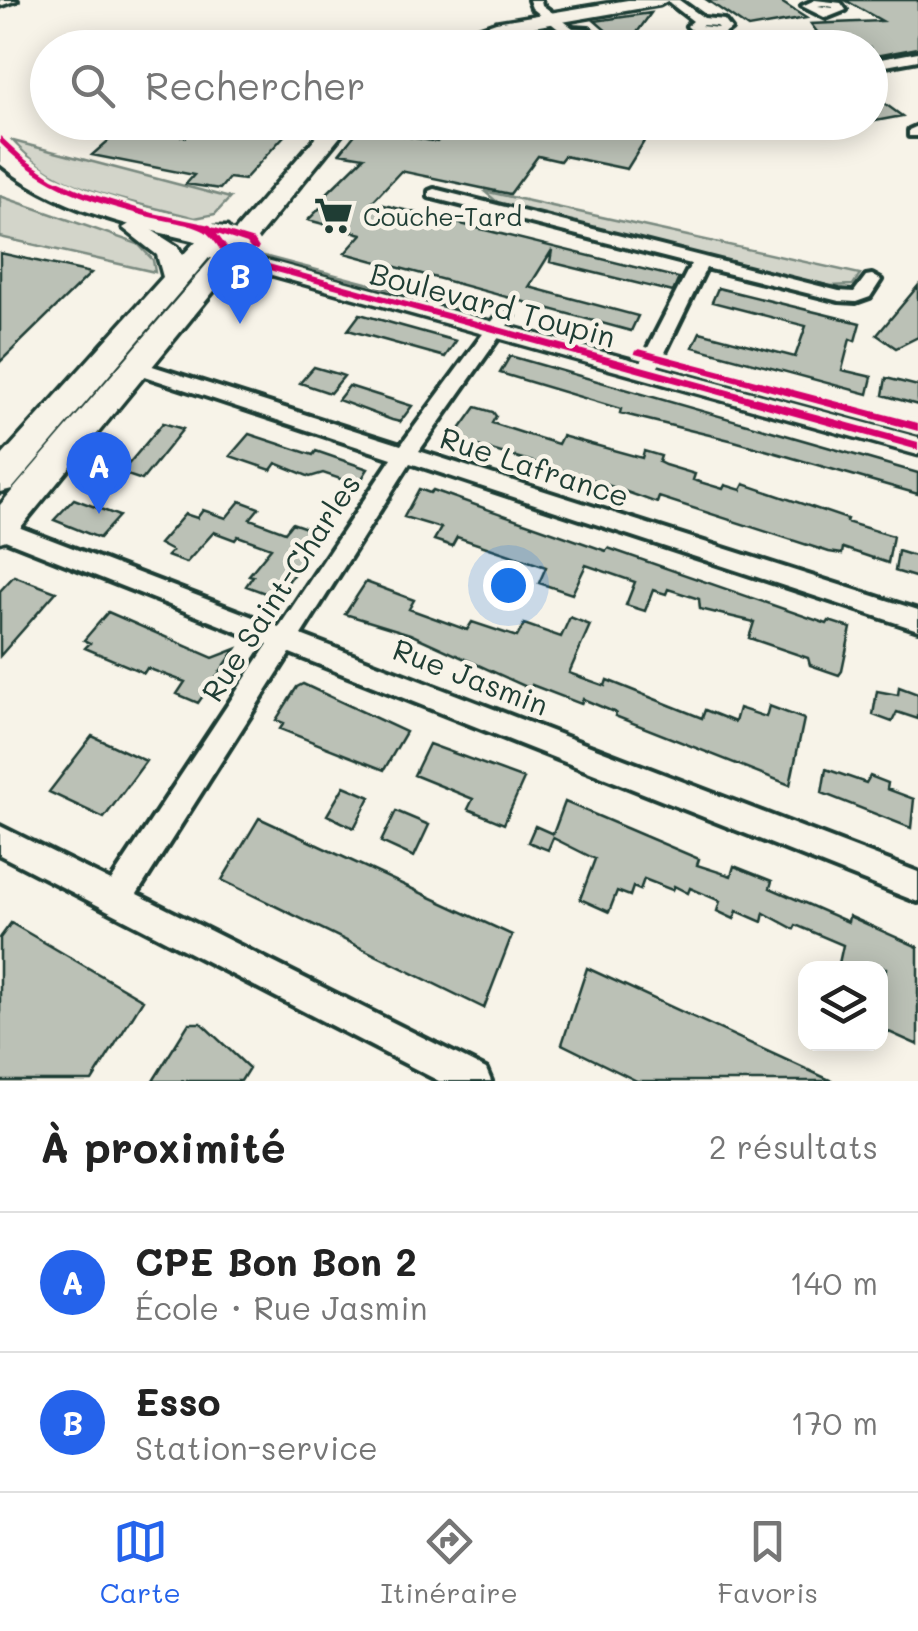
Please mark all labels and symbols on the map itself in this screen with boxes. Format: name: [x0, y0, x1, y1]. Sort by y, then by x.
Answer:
supermarket icon: Couche-Tard: [312, 195, 354, 237]
place label: Couche-Tard: [363, 200, 522, 232]
pin: B: [208, 242, 272, 324]
street label: Boulevard Toupin: [366, 252, 620, 356]
street label: Rue Lafrance: [435, 417, 635, 515]
pin: A: [66, 432, 132, 514]
street label: Rue Saint-Charles: [191, 465, 369, 709]
your location: [483, 560, 534, 611]
street label: Rue Jasmin: [388, 628, 554, 724]

